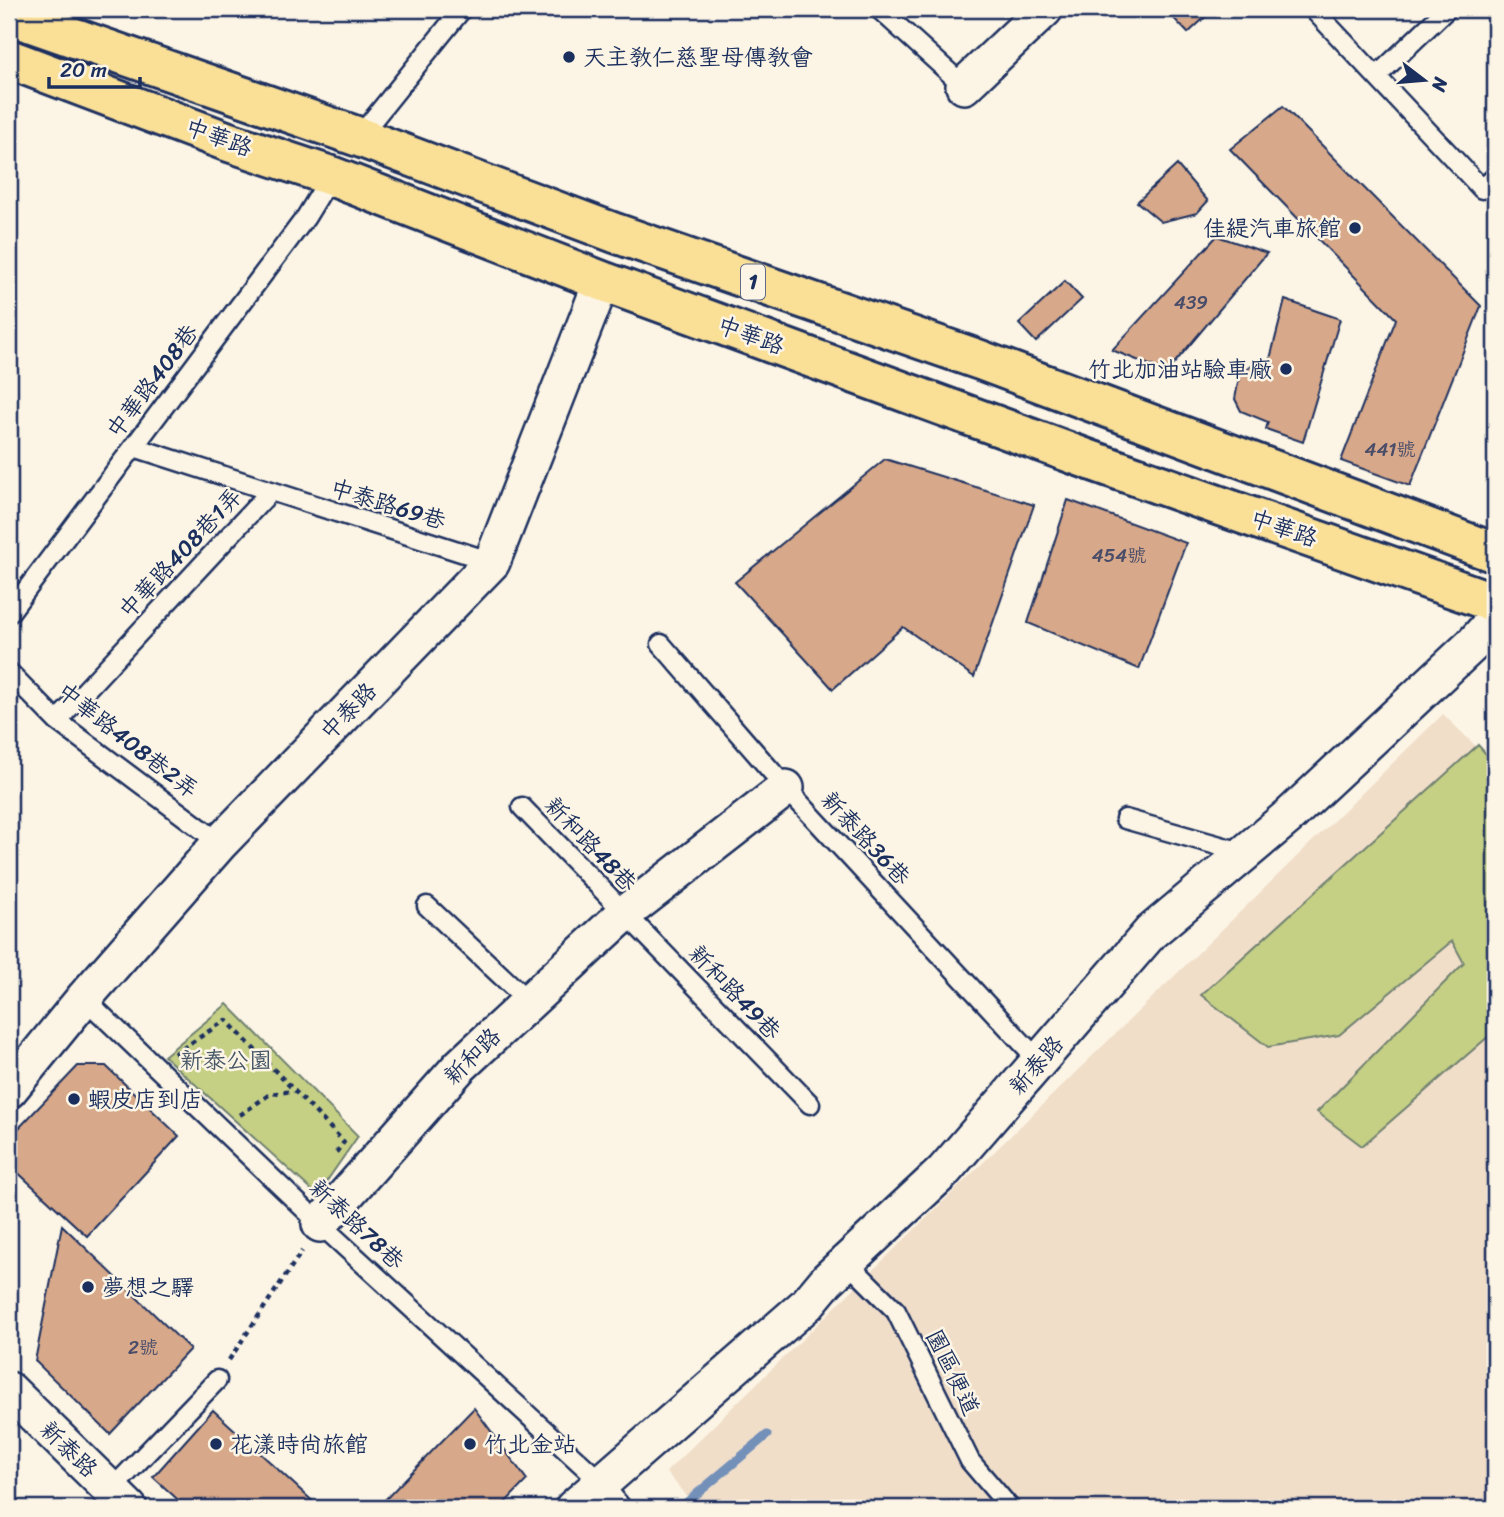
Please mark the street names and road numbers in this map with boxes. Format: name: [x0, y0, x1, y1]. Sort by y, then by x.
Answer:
street label: 中華路: [179, 106, 258, 169]
road number: 1: [741, 264, 765, 300]
street label: 中華路: [711, 304, 790, 367]
street label: 中華路408巷: [95, 314, 210, 447]
street label: 中泰路69巷: [325, 467, 452, 542]
street label: 中華路408巷1弄: [108, 478, 253, 629]
street label: 中華路: [1245, 498, 1323, 559]
street label: 中華路408巷2弄: [48, 672, 208, 809]
street label: 中泰路: [310, 672, 387, 750]
street label: 新泰路36巷: [811, 781, 921, 896]
street label: 新和路48巷: [534, 787, 648, 903]
street label: 新和路49巷: [678, 935, 792, 1051]
street label: 新和路: [433, 1017, 511, 1095]
street label: 新泰路: [998, 1026, 1074, 1105]
street label: 新泰路78巷: [299, 1169, 415, 1281]
street label: 園區便道: [914, 1322, 991, 1423]
street label: 新泰路: [30, 1411, 108, 1488]

